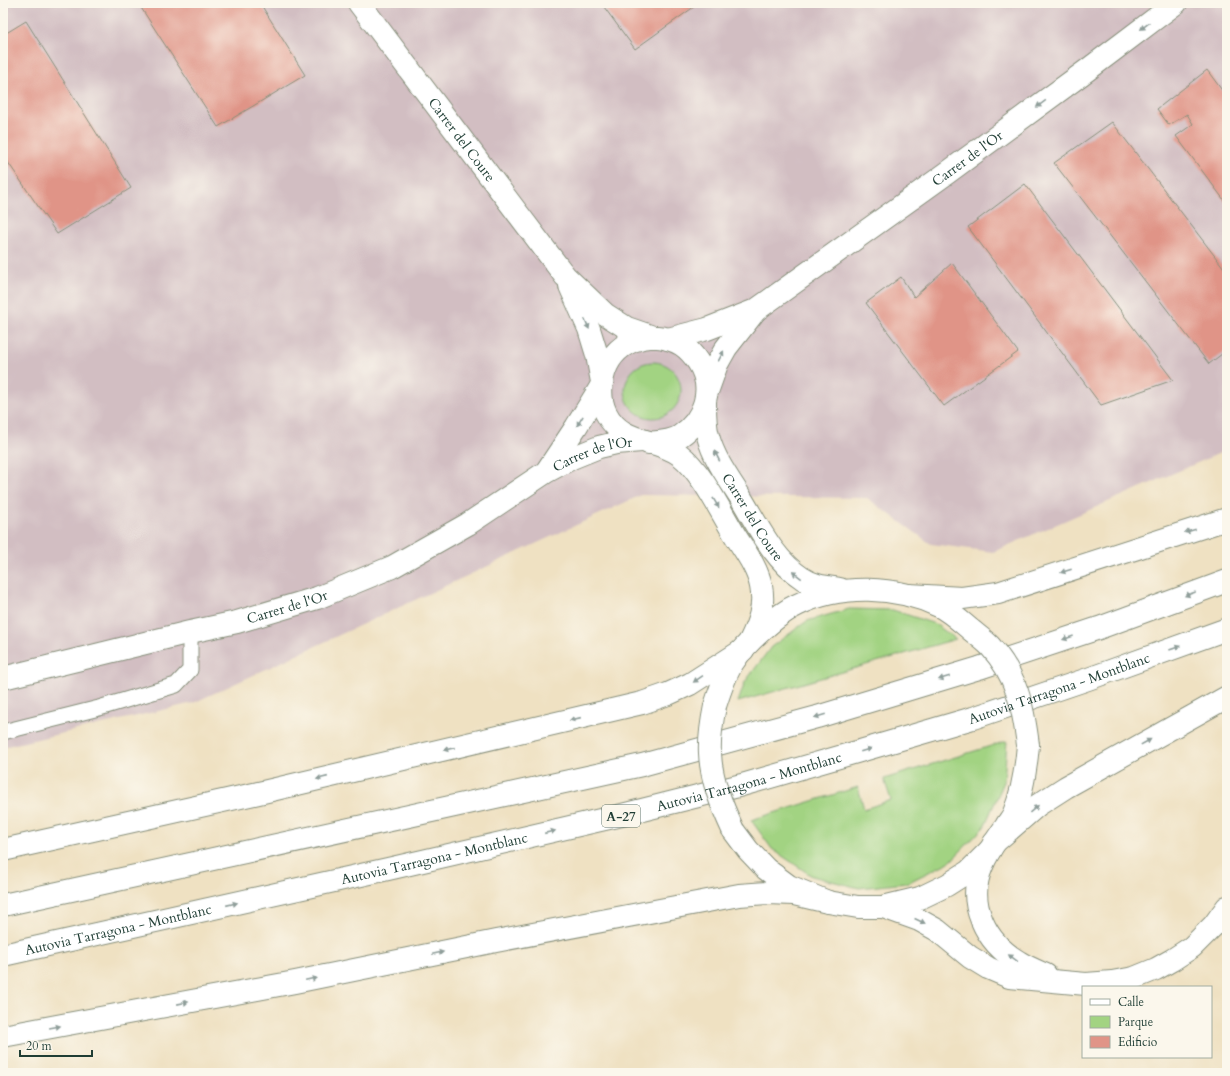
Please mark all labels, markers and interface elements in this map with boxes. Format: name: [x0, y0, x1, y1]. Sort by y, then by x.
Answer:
one-way arrow: [1140, 22, 1151, 31]
street label: Carrer del Coure: [424, 94, 500, 186]
one-way arrow: [1035, 100, 1046, 108]
street label: Carrer de l'Or: [928, 126, 1008, 191]
one-way arrow: [584, 319, 590, 330]
one-way arrow: [718, 350, 725, 362]
one-way arrow: [577, 415, 584, 427]
street label: Carrer de l'Or: [549, 433, 634, 477]
one-way arrow: [713, 451, 720, 462]
street label: Carrer del Coure: [717, 470, 787, 565]
one-way arrow: [712, 497, 719, 509]
one-way arrow: [1184, 528, 1196, 534]
one-way arrow: [1060, 568, 1072, 574]
one-way arrow: [792, 570, 803, 579]
street label: Carrer de l'Or: [244, 585, 332, 629]
one-way arrow: [1184, 592, 1196, 598]
one-way arrow: [1062, 635, 1074, 641]
one-way arrow: [1170, 645, 1182, 651]
street label: Autovia Tarragona - Montblanc: [966, 648, 1153, 729]
one-way arrow: [693, 675, 703, 683]
one-way arrow: [938, 676, 950, 682]
one-way arrow: [814, 713, 826, 719]
one-way arrow: [569, 716, 582, 722]
one-way arrow: [1140, 739, 1152, 746]
one-way arrow: [443, 746, 455, 752]
one-way arrow: [860, 747, 872, 753]
street label: Autovia Tarragona - Montblanc: [655, 748, 844, 816]
one-way arrow: [316, 776, 328, 782]
one-way arrow: [1029, 804, 1040, 813]
road number: A-27: [602, 805, 640, 827]
street label: Autovia Tarragona - Montblanc: [339, 828, 530, 889]
one-way arrow: [544, 829, 556, 835]
street label: Autovia Tarragona - Montblanc: [23, 900, 214, 960]
one-way arrow: [226, 901, 238, 907]
one-way arrow: [914, 918, 925, 924]
one-way arrow: [432, 949, 444, 955]
one-way arrow: [1007, 954, 1018, 962]
one-way arrow: [305, 975, 317, 981]
legend: [1082, 986, 1212, 1058]
text: Calle: [1118, 994, 1144, 1010]
one-way arrow: [177, 1000, 189, 1006]
text: Parque: [1118, 1014, 1153, 1030]
one-way arrow: [49, 1023, 61, 1029]
scale bar: [20, 1032, 92, 1058]
text: Edificio: [1118, 1034, 1158, 1050]
text: 20 m: [26, 1038, 53, 1054]

